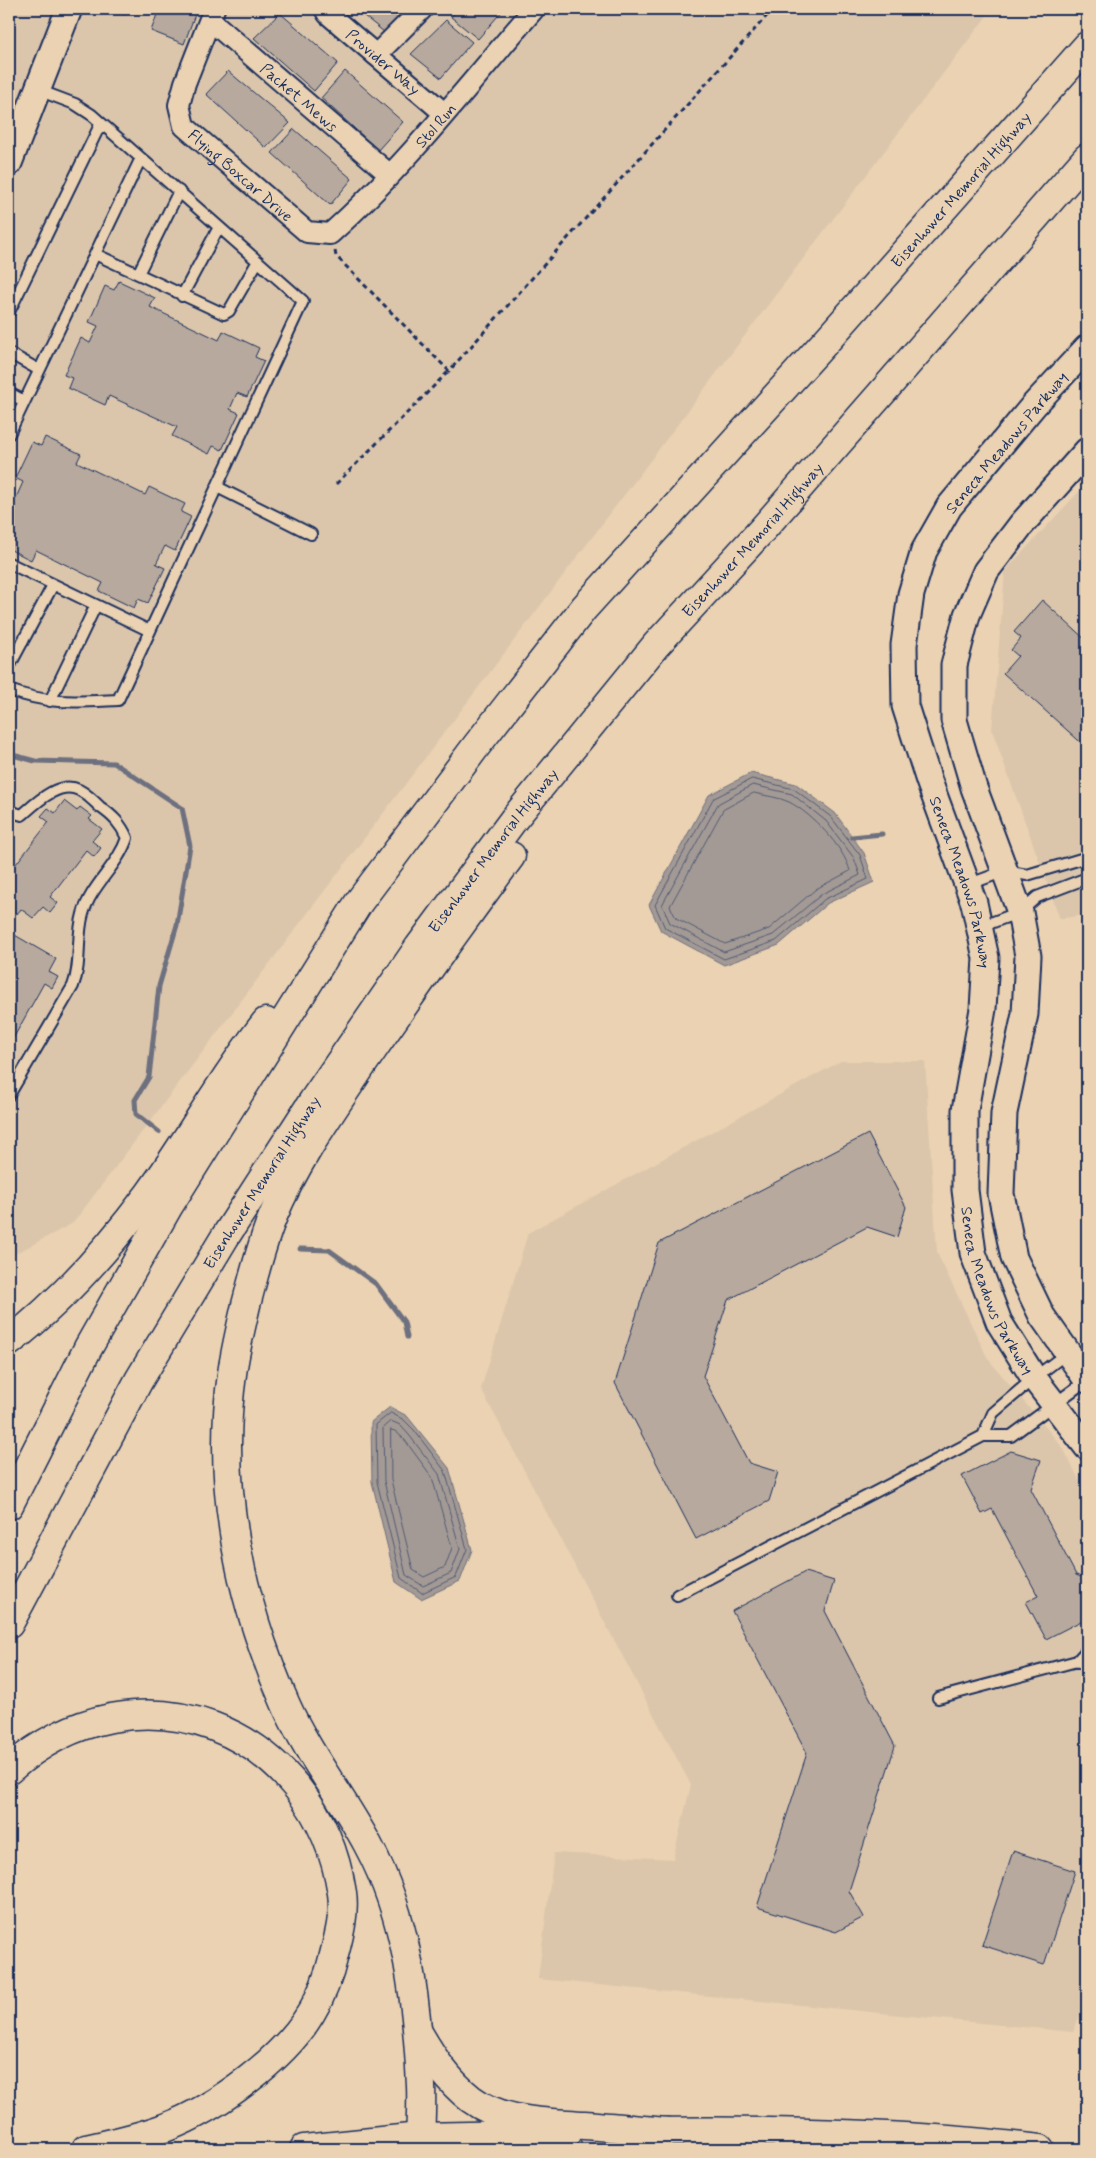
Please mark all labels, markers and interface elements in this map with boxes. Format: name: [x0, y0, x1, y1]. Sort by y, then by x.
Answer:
street label: Provider Way: [341, 25, 424, 100]
street label: Packet Mews: [255, 59, 342, 137]
street label: Stol Run: [411, 99, 462, 153]
street label: Eisenhower Memorial Highway: [887, 108, 1036, 273]
street label: Flying Boxcar Drive: [183, 125, 297, 227]
street label: Seneca Meadows Parkway: [941, 367, 1073, 519]
street label: Eisenhower Memorial Highway: [678, 458, 828, 622]
street label: Eisenhower Memorial Highway: [424, 764, 563, 937]
street label: Seneca Meadows Parkway: [924, 794, 995, 969]
street label: Eisenhower Memorial Highway: [199, 1092, 325, 1273]
street label: Seneca Meadows Parkway: [955, 1205, 1038, 1379]

